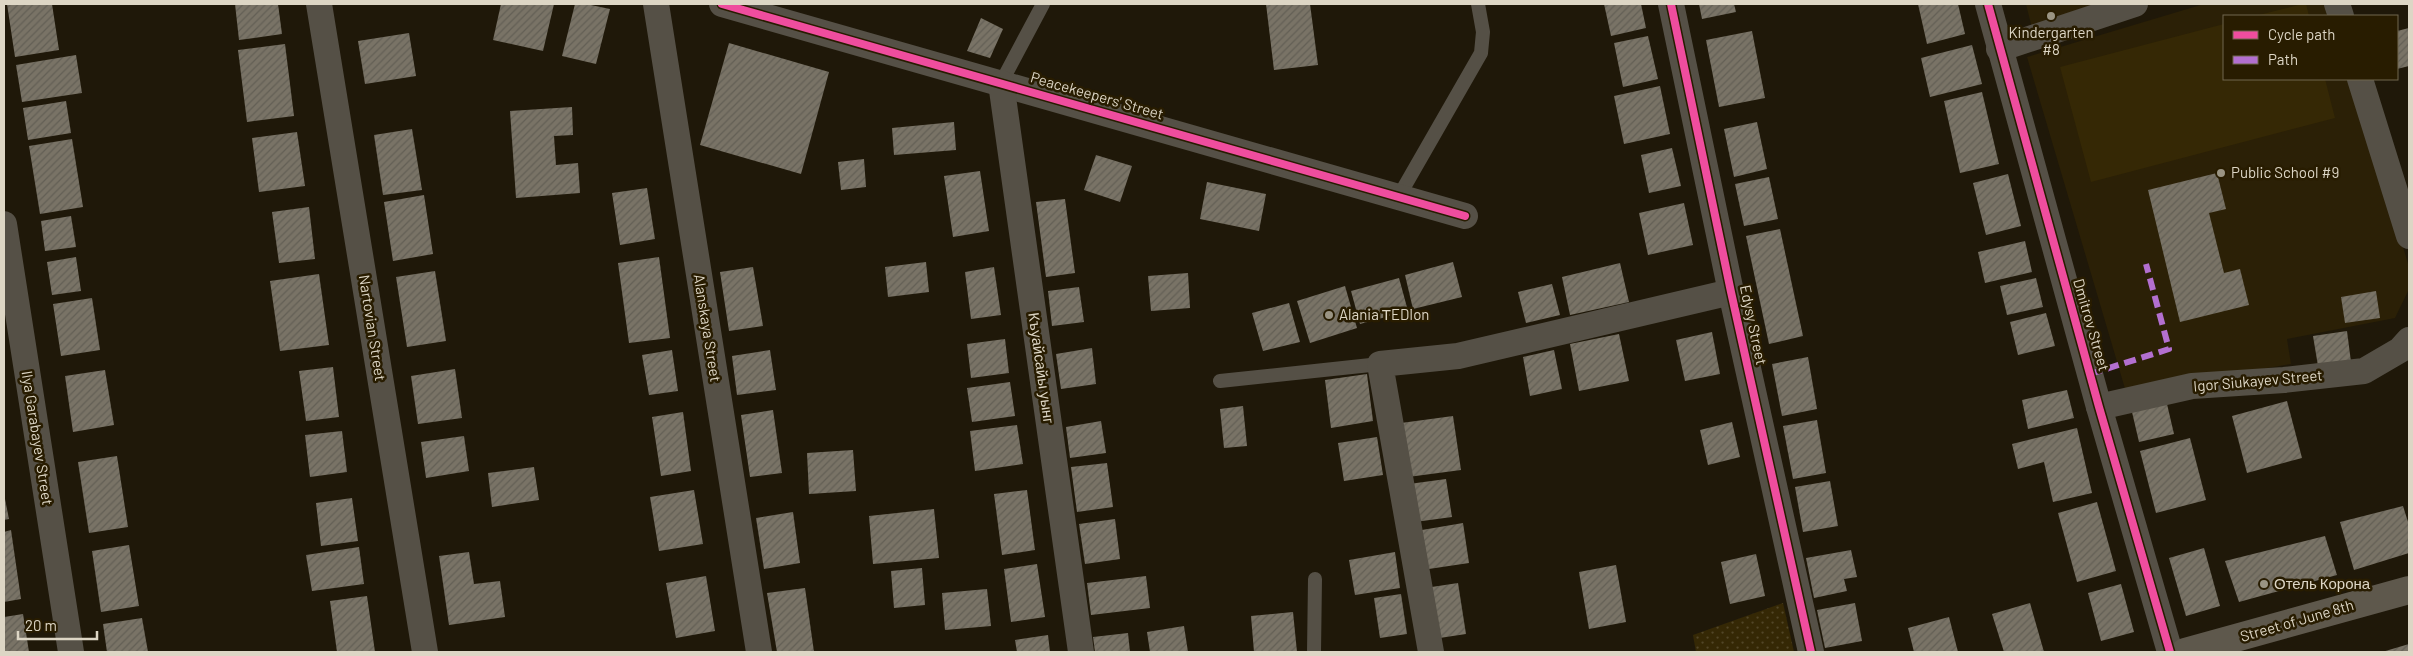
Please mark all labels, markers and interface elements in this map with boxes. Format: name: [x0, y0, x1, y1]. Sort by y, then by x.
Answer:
marker: Kindergarten #8: [2045, 10, 2057, 22]
legend: [2223, 15, 2398, 80]
place label: Kindergarten #8: [2008, 23, 2094, 58]
text: Cycle path: [2268, 25, 2335, 43]
text: Path: [2268, 50, 2298, 68]
street label: Peacekeepers' Street: [1029, 67, 1166, 123]
place label: Public School #9: [2231, 163, 2339, 181]
marker: Public School #9: [2215, 167, 2227, 179]
street label: Nartovian Street: [356, 273, 390, 382]
street label: Alanskaya Street: [691, 273, 725, 383]
street label: Dmitrov Street: [2070, 276, 2114, 373]
street label: Edysy Street: [1737, 283, 1771, 366]
place label: Alania ТEDIon: [1339, 305, 1429, 323]
marker: Alania ТEDIon: [1323, 309, 1335, 321]
street label: Къуайсайы уынг: [1025, 311, 1059, 425]
street label: Igor Siukayev Street: [2193, 365, 2323, 395]
street label: Ilya Garabayev Street: [18, 369, 58, 506]
place label: Отель Корона: [2274, 574, 2371, 592]
marker: Отель Корона: [2258, 578, 2270, 590]
street label: Street of June 8th: [2238, 595, 2356, 645]
scale bar: [18, 608, 96, 640]
text: 20 m: [25, 616, 57, 634]

